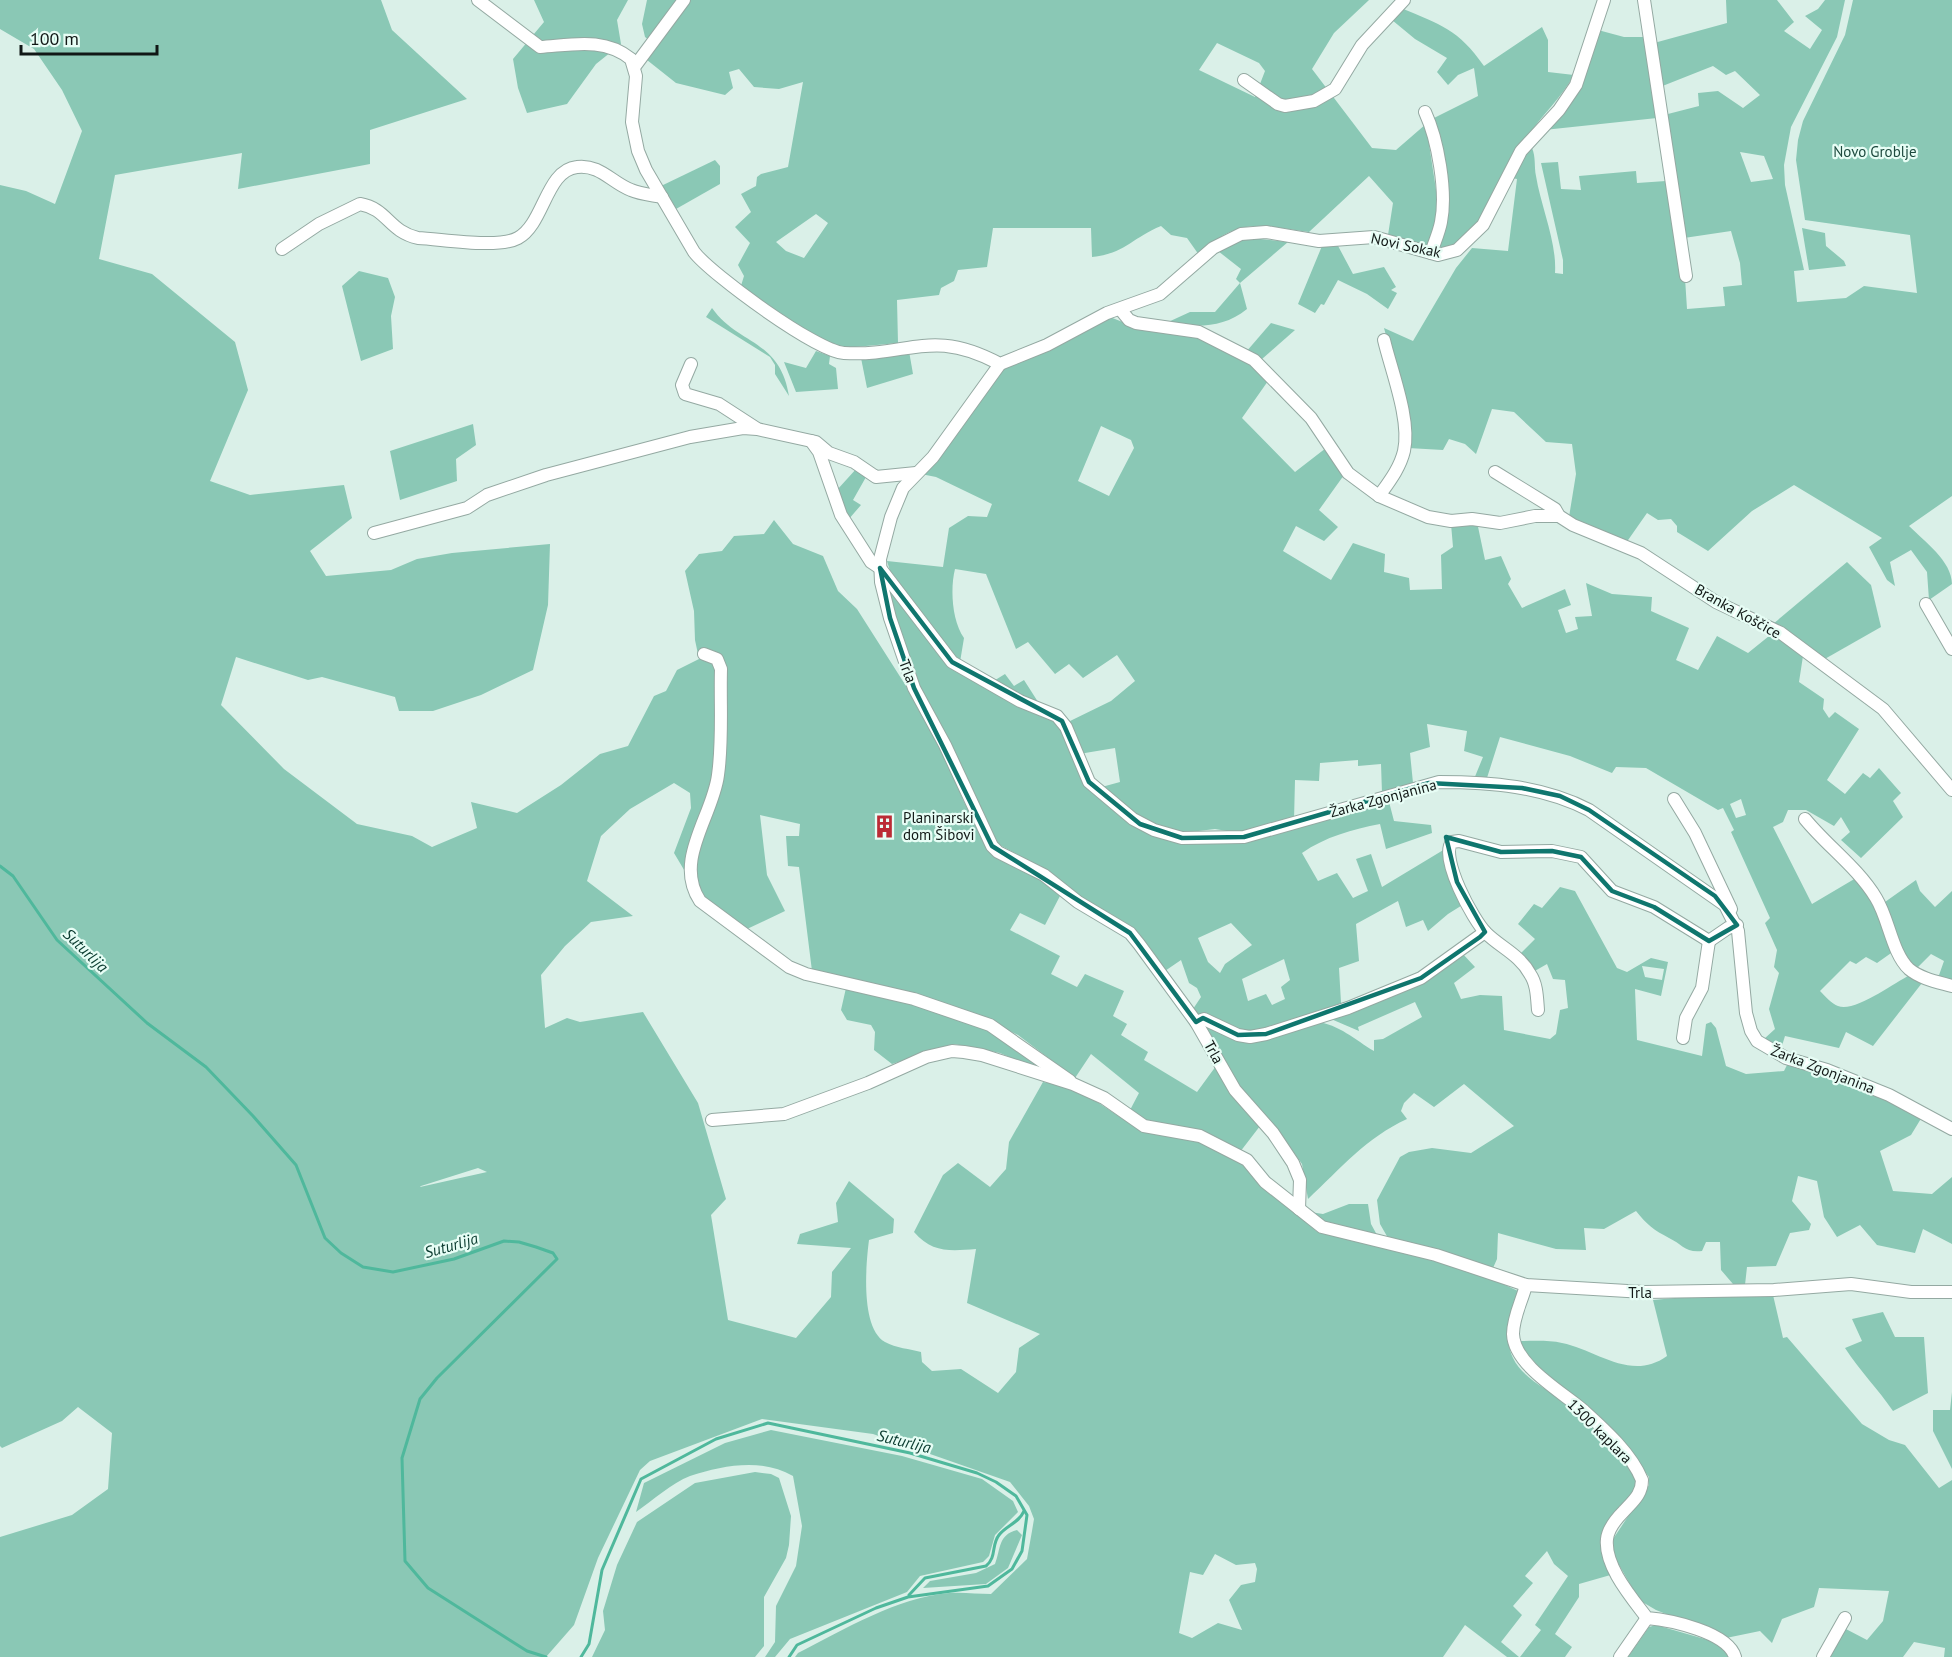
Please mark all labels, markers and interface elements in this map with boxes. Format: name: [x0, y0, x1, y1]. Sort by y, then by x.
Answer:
scale bar: [21, 18, 158, 56]
text: 100 m: [30, 27, 79, 50]
park label: Novo Groblje: [1833, 142, 1917, 161]
street label: Novi Sokak: [1369, 228, 1444, 262]
street label: Branka Koščice: [1692, 579, 1784, 643]
street label: Trla: [895, 657, 921, 685]
street label: Žarka Zgonjanina: [1328, 775, 1438, 821]
place label: Planinarski dom Šibovi: [903, 808, 975, 844]
building icon: Planinarski dom Šibovi: [872, 813, 898, 839]
water label: Suturlija: [59, 924, 113, 976]
street label: Trla: [1200, 1037, 1228, 1067]
street label: Žarka Zgonjanina: [1768, 1040, 1878, 1098]
water label: Suturlija: [422, 1228, 480, 1262]
street label: Trla: [1628, 1283, 1652, 1302]
street label: 1300 kaplara: [1564, 1395, 1636, 1467]
water label: Suturlija: [875, 1425, 933, 1457]

